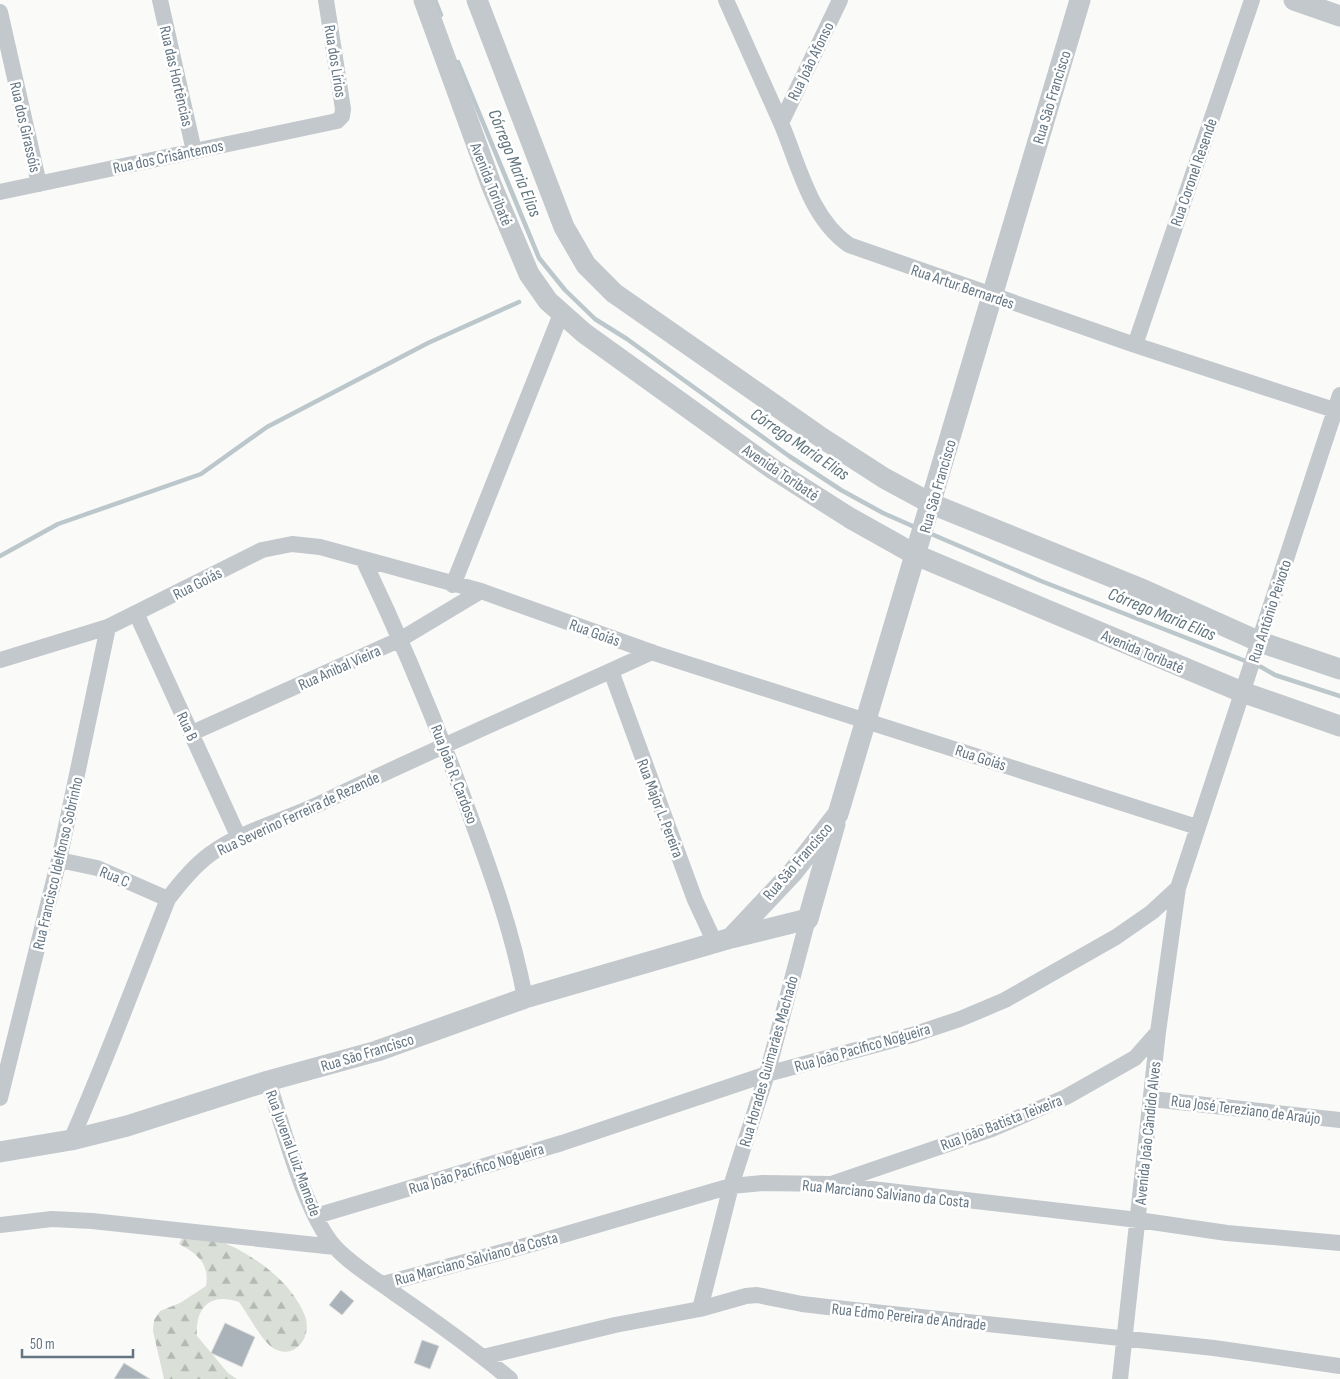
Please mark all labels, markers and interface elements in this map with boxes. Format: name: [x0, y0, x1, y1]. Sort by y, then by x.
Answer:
street label: Rua João Afonso: [784, 19, 839, 104]
street label: Rua das Hortências: [155, 24, 196, 129]
street label: Rua dos Lírios: [319, 24, 350, 99]
street label: Rua São Francisco: [1029, 49, 1076, 146]
street label: Rua dos Girassóis: [5, 80, 44, 175]
water label: Córrego Maria Elias: [483, 106, 546, 221]
street label: Rua Coronel Resende: [1167, 116, 1222, 229]
street label: Rua dos Crisântemos: [111, 136, 225, 178]
street label: Avenida Toribaté: [465, 139, 516, 229]
street label: Rua Artur Bernardes: [908, 261, 1017, 314]
water label: Córrego Maria Elias: [747, 404, 853, 485]
street label: Rua São Francisco: [916, 437, 961, 535]
street label: Avenida Toribaté: [738, 440, 822, 506]
street label: Rua Antônio Peixoto: [1245, 558, 1296, 665]
street label: Rua Goiás: [170, 564, 226, 605]
water label: Córrego Maria Elias: [1105, 583, 1219, 646]
street label: Rua Goiás: [567, 616, 623, 651]
street label: Avenida Toribaté: [1097, 626, 1187, 678]
street label: Rua Anibal Vieira: [295, 642, 384, 695]
street label: Rua B: [172, 709, 202, 744]
street label: Rua João R. Cardoso: [426, 722, 481, 827]
street label: Rua Goiás: [953, 741, 1009, 776]
street label: Rua Major L. Pereira: [632, 757, 687, 860]
street label: Rua Severino Ferreira de Rezende: [214, 768, 383, 860]
street label: Rua Francisco Idelfonso Sobrinho: [29, 775, 88, 952]
street label: Rua São Francisco: [759, 819, 837, 905]
street label: Rua C: [97, 863, 132, 892]
street label: Rua Horades Guimarães Machado: [736, 974, 803, 1149]
street label: Rua João Pacífico Nogueira: [792, 1020, 932, 1077]
street label: Rua São Francisco: [319, 1030, 416, 1077]
street label: Avenida João Cândido Alves: [1131, 1060, 1165, 1207]
street label: Rua Juvenal Luiz Mamede: [261, 1088, 324, 1219]
street label: Rua João Batista Teixeira: [938, 1091, 1065, 1155]
street label: Rua José Tereziano de Araújo: [1170, 1092, 1322, 1129]
street label: Rua João Pacífico Nogueira: [407, 1140, 546, 1199]
street label: Rua Marciano Salviano da Costa: [801, 1176, 970, 1213]
street label: Rua Marciano Salviano da Costa: [393, 1229, 560, 1290]
street label: Rua Edmo Pereira de Andrade: [831, 1300, 987, 1335]
scale bar: [22, 1326, 134, 1358]
text: 50 m: [30, 1335, 55, 1354]

